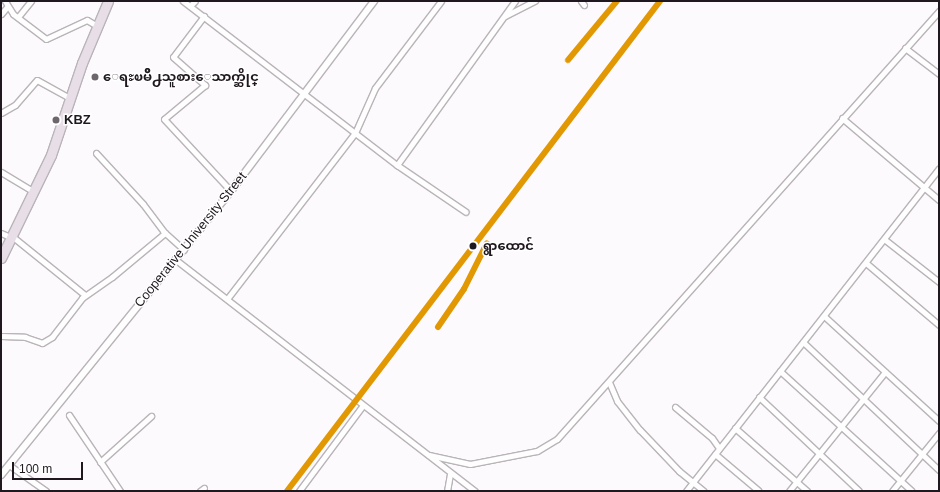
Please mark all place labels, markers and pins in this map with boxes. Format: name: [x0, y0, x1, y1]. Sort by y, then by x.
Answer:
place label: ေရႊၿမိဳ႕သူစားေသာက္ဆိုင္: [103, 69, 259, 85]
marker: ေရႊၿမိဳ႕သူစားေသာက္ဆိုင္: [90, 72, 100, 82]
place label: KBZ: [64, 112, 91, 128]
marker: KBZ: [51, 115, 61, 125]
place label: ရွာထောင်: [483, 238, 534, 254]
marker: ရွာထောင်: [466, 239, 480, 253]

